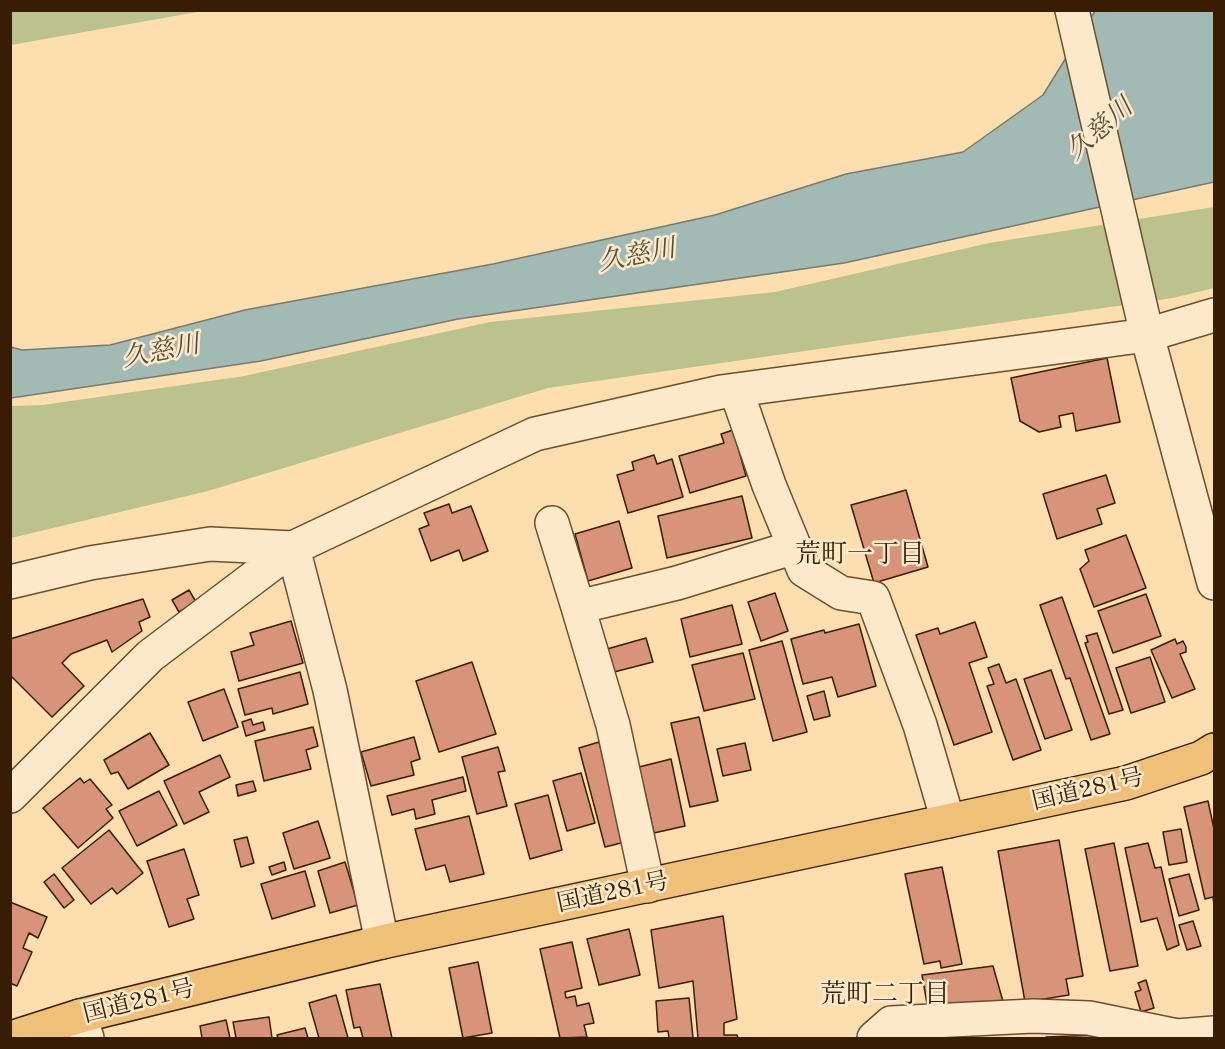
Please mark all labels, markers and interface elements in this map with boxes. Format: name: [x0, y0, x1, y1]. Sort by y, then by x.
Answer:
water label: 久慈川: [1060, 93, 1140, 167]
water label: 久慈川: [596, 233, 678, 279]
water label: 久慈川: [120, 329, 202, 375]
district label: 荒町一丁目: [795, 539, 925, 571]
street label: 国道281号: [1029, 763, 1147, 817]
street label: 国道281号: [554, 867, 672, 919]
street label: 国道281号: [80, 974, 198, 1030]
district label: 荒町二丁目: [820, 979, 950, 1011]

